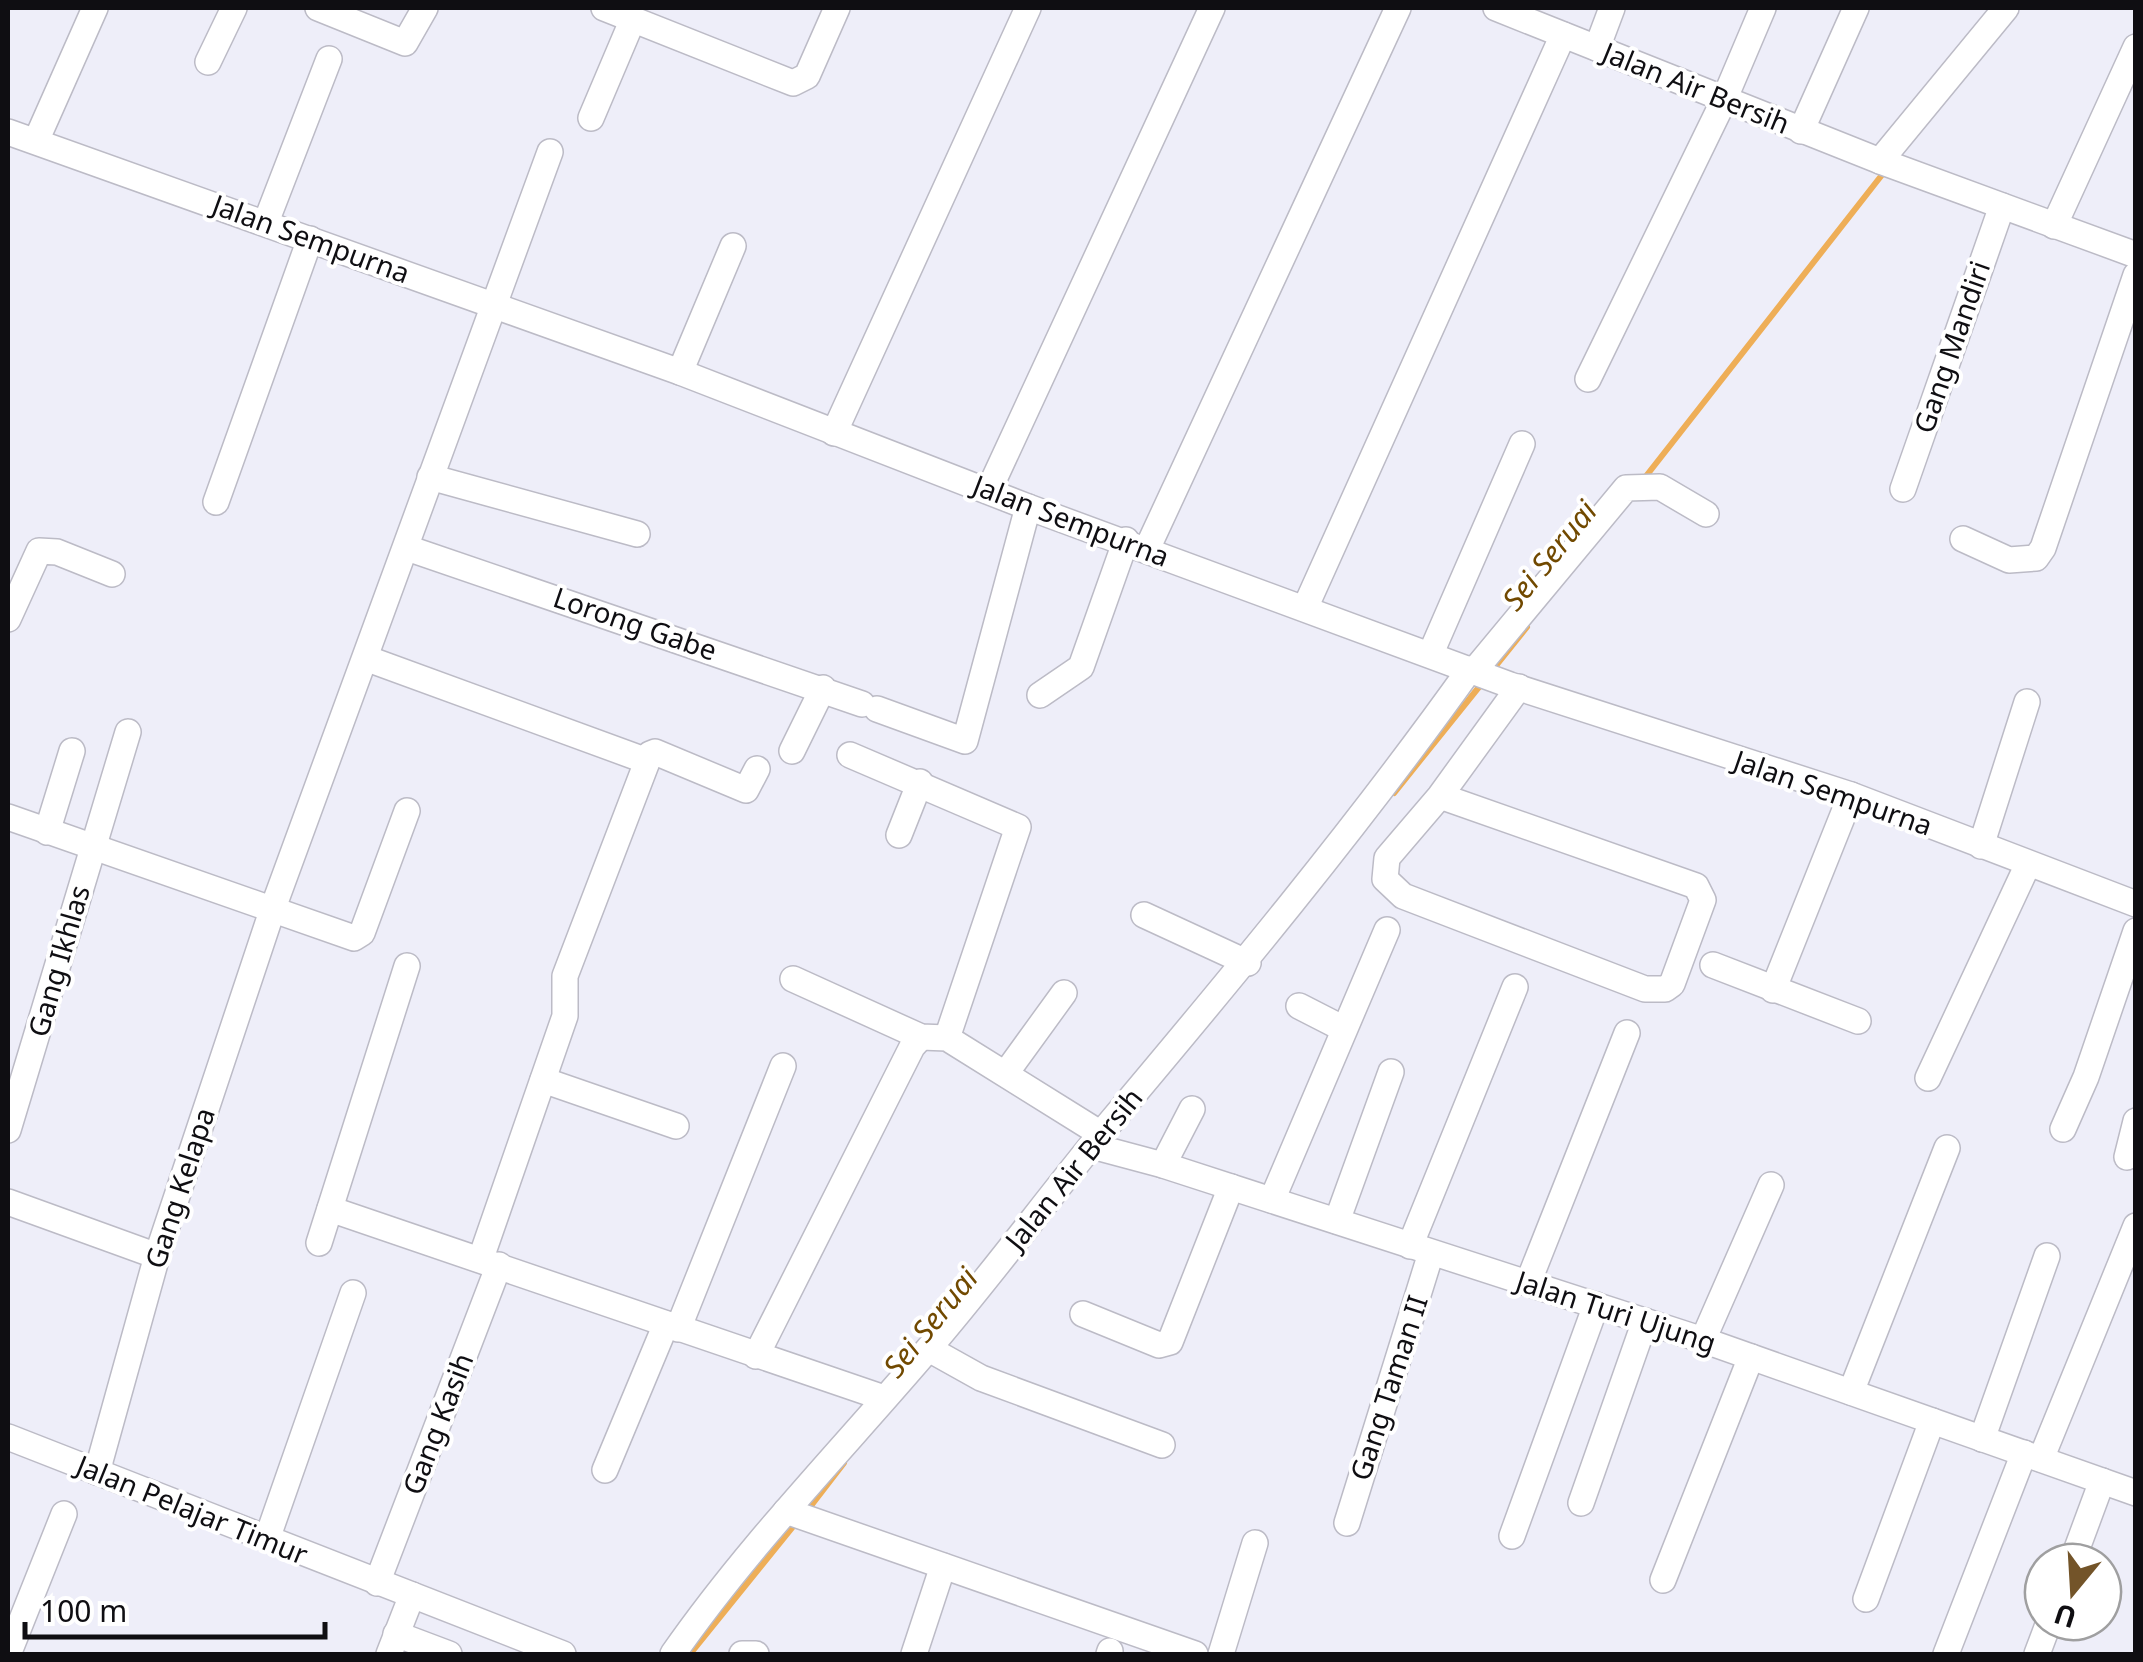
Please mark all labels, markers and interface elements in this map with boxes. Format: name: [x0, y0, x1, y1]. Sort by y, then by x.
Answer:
street label: Jalan Air Bersih: [1595, 31, 1795, 142]
street label: Jalan Sempurna: [205, 184, 415, 291]
street label: Gang Mandiri: [1904, 256, 1998, 438]
street label: Jalan Sempurna: [965, 464, 1175, 575]
water label: Sei Seruai: [1492, 491, 1606, 618]
street label: Lorong Gabe: [549, 577, 722, 669]
street label: Jalan Sempurna: [1726, 739, 1938, 844]
street label: Gang Ikhlas: [18, 881, 98, 1041]
street label: Jalan Air Bersih: [994, 1079, 1150, 1260]
street label: Gang Kelapa: [135, 1102, 223, 1273]
water label: Sei Seruai: [873, 1258, 987, 1385]
street label: Jalan Turi Ujung: [1509, 1260, 1721, 1361]
street label: Gang Taman II: [1340, 1290, 1436, 1485]
street label: Gang Kasih: [393, 1347, 481, 1500]
street label: Jalan Pelajar Timur: [68, 1444, 314, 1573]
north arrow: [2023, 1542, 2123, 1642]
scale bar: [25, 1577, 325, 1639]
text: 100 m: [40, 1590, 127, 1631]
text: U: [2049, 1595, 2081, 1638]

